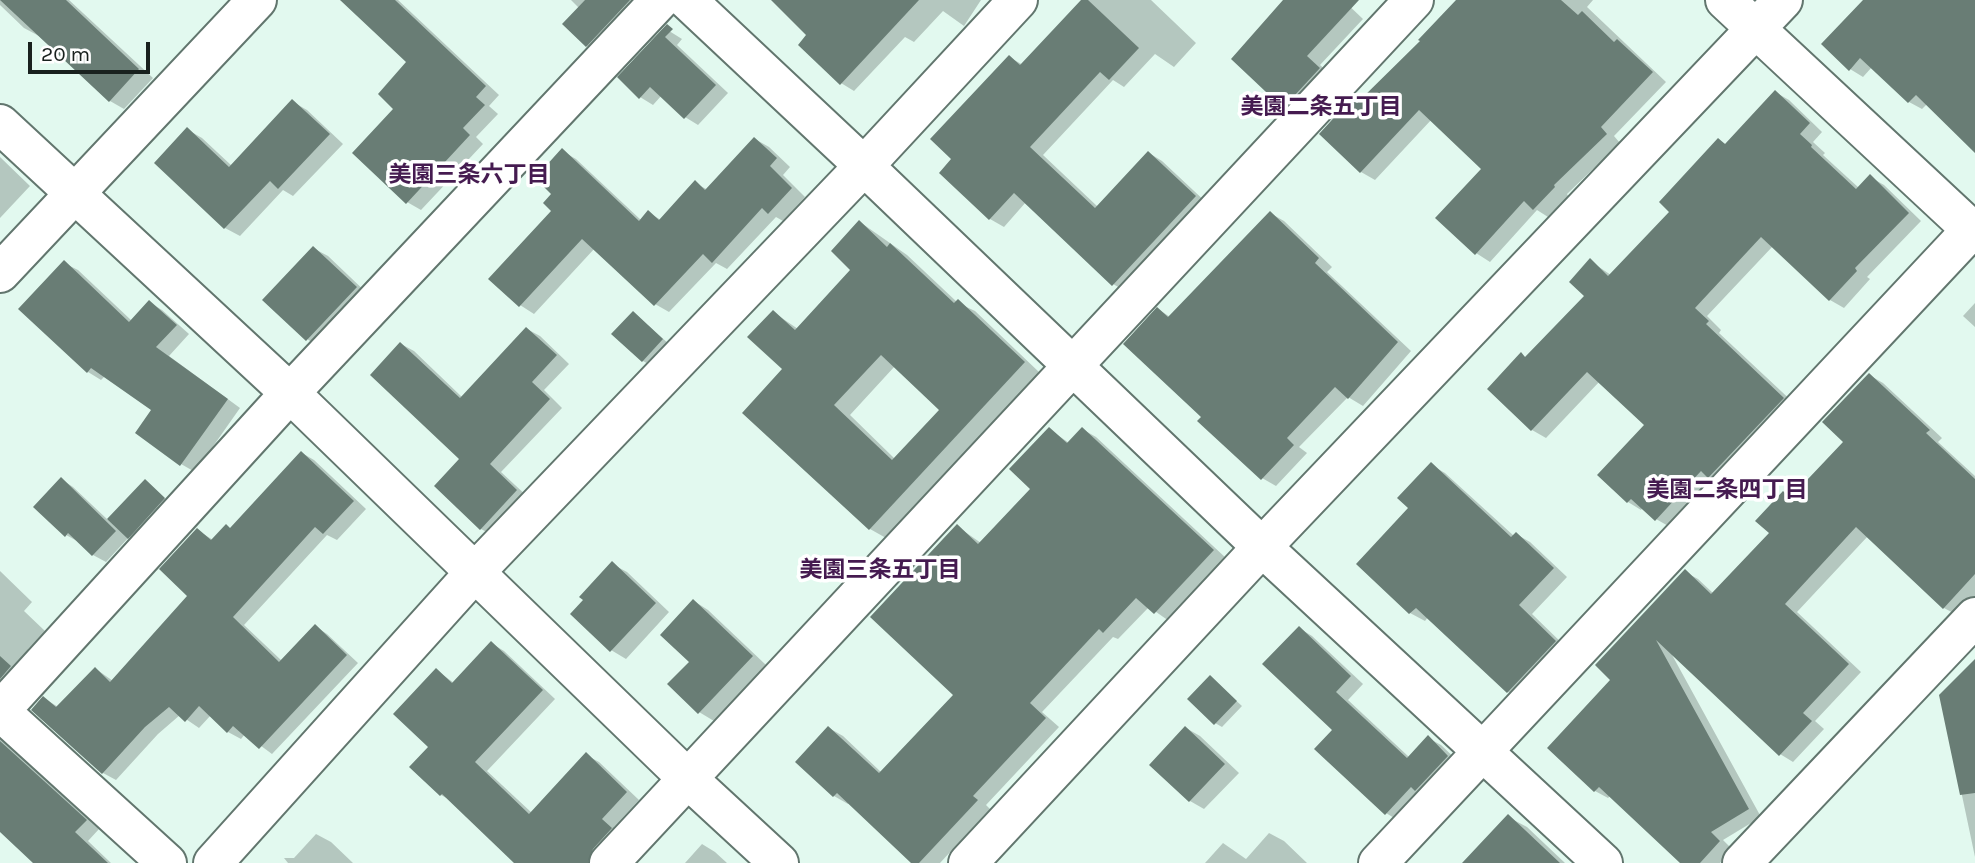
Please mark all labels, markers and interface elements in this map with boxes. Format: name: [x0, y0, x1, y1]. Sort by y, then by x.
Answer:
scale bar: [32, 28, 154, 72]
text: 20 m: [41, 42, 90, 66]
district label: 美園二条五丁目: [1241, 93, 1401, 121]
district label: 美園三条六丁目: [389, 161, 549, 189]
district label: 美園二条四丁目: [1647, 476, 1807, 504]
district label: 美園三条五丁目: [800, 556, 960, 584]

